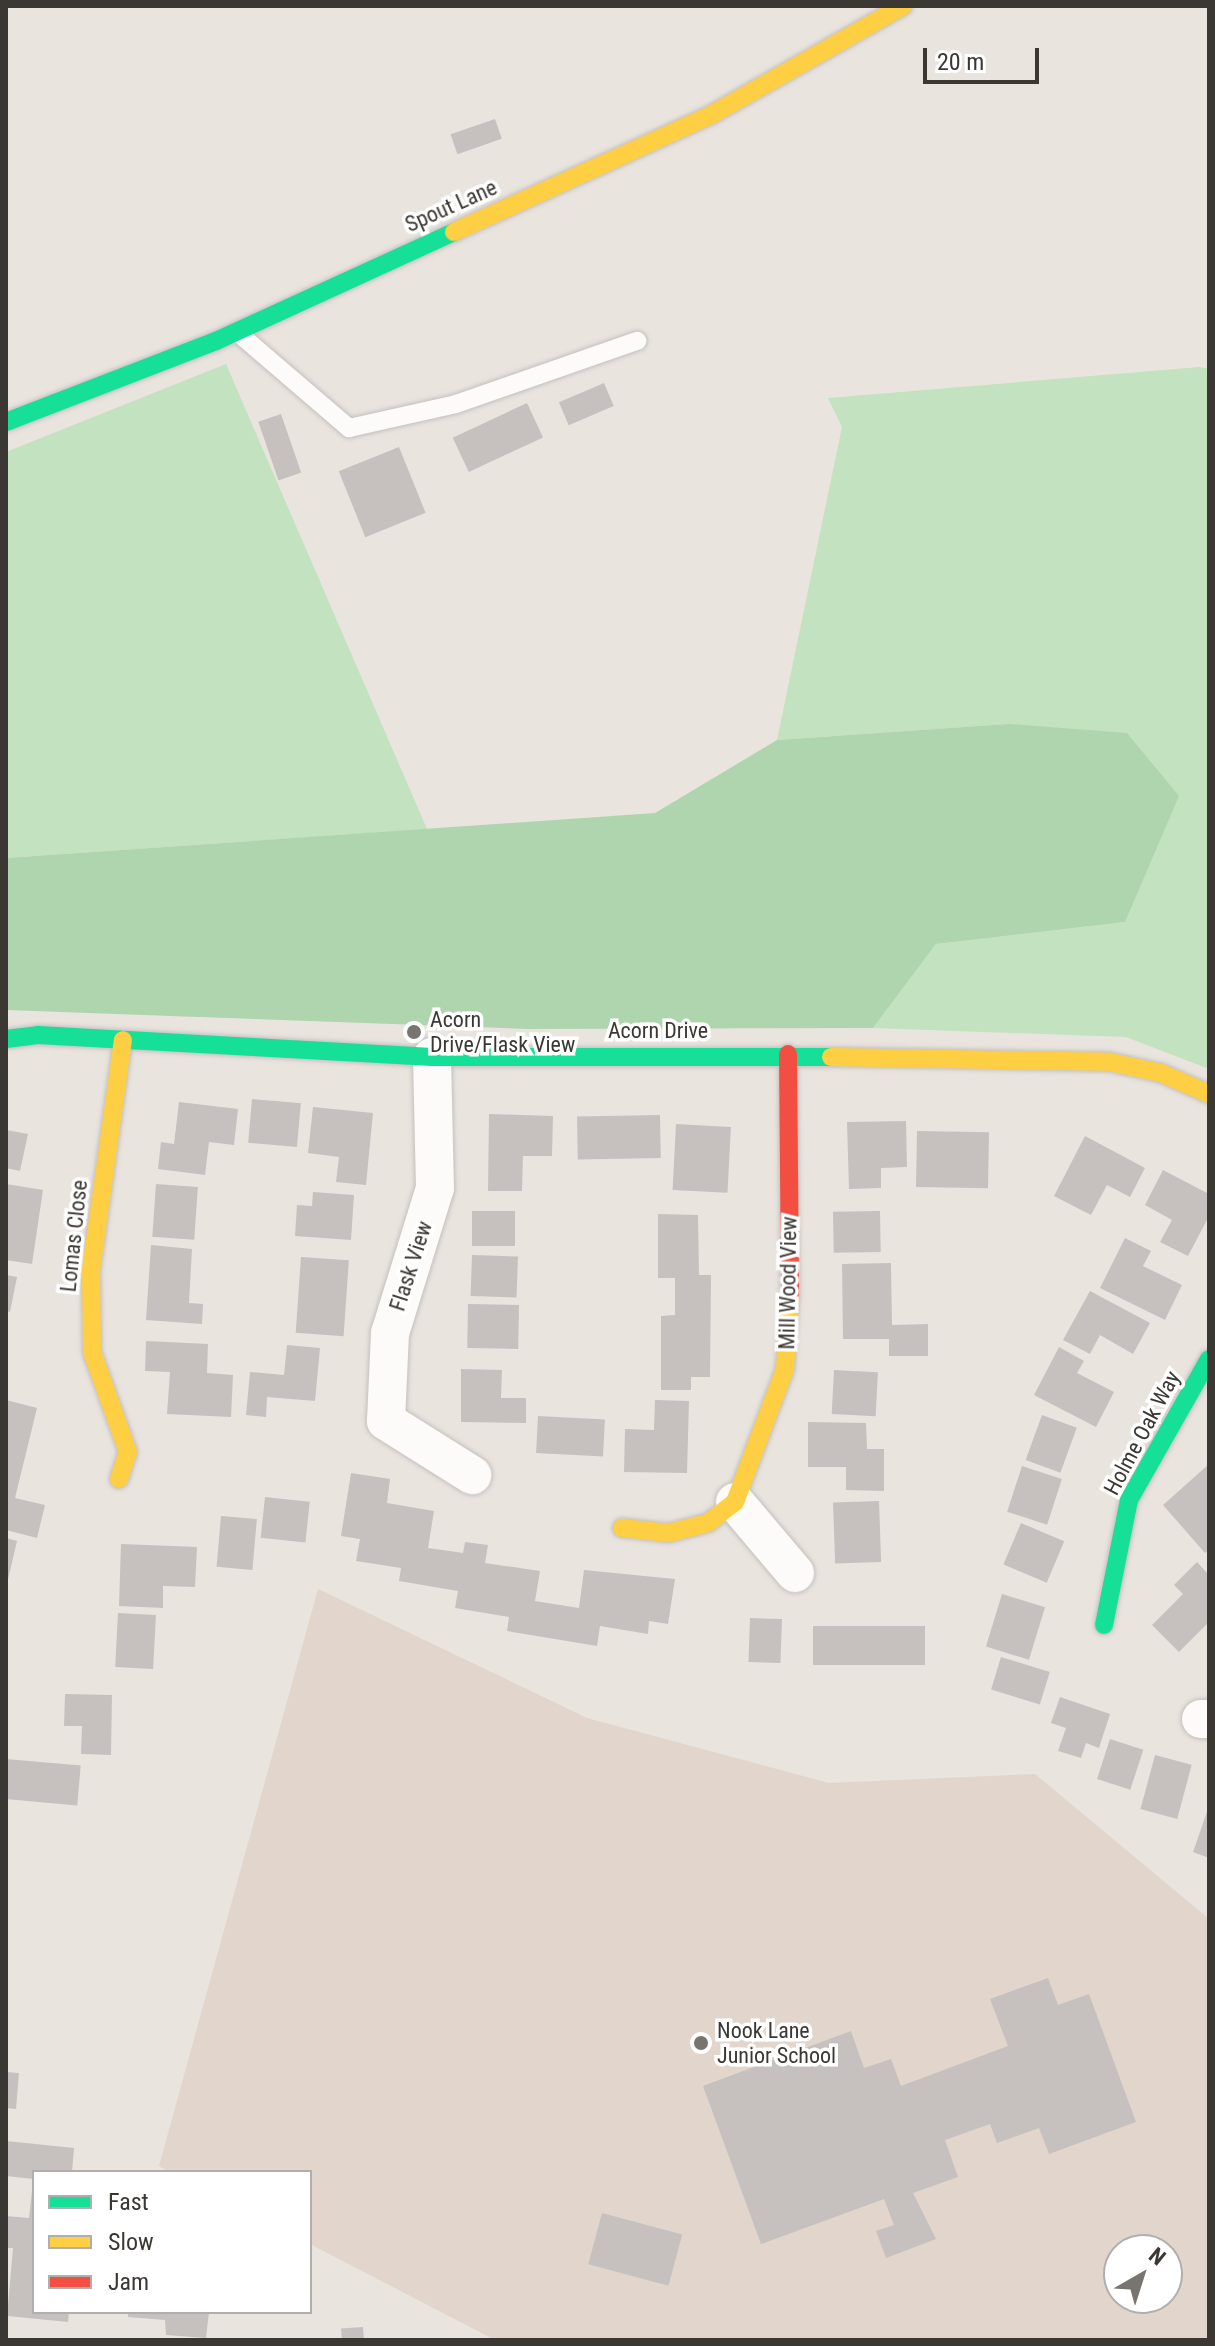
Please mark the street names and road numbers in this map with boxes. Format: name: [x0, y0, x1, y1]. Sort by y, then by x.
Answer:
street label: Spout Lane: [401, 174, 501, 238]
street label: Acorn Drive: [608, 1018, 708, 1044]
street label: Lomas Close: [55, 1179, 93, 1293]
street label: Mill Wood View: [774, 1216, 802, 1350]
street label: Flask View: [384, 1218, 438, 1314]
street label: Holme Oak Way: [1098, 1367, 1186, 1499]

